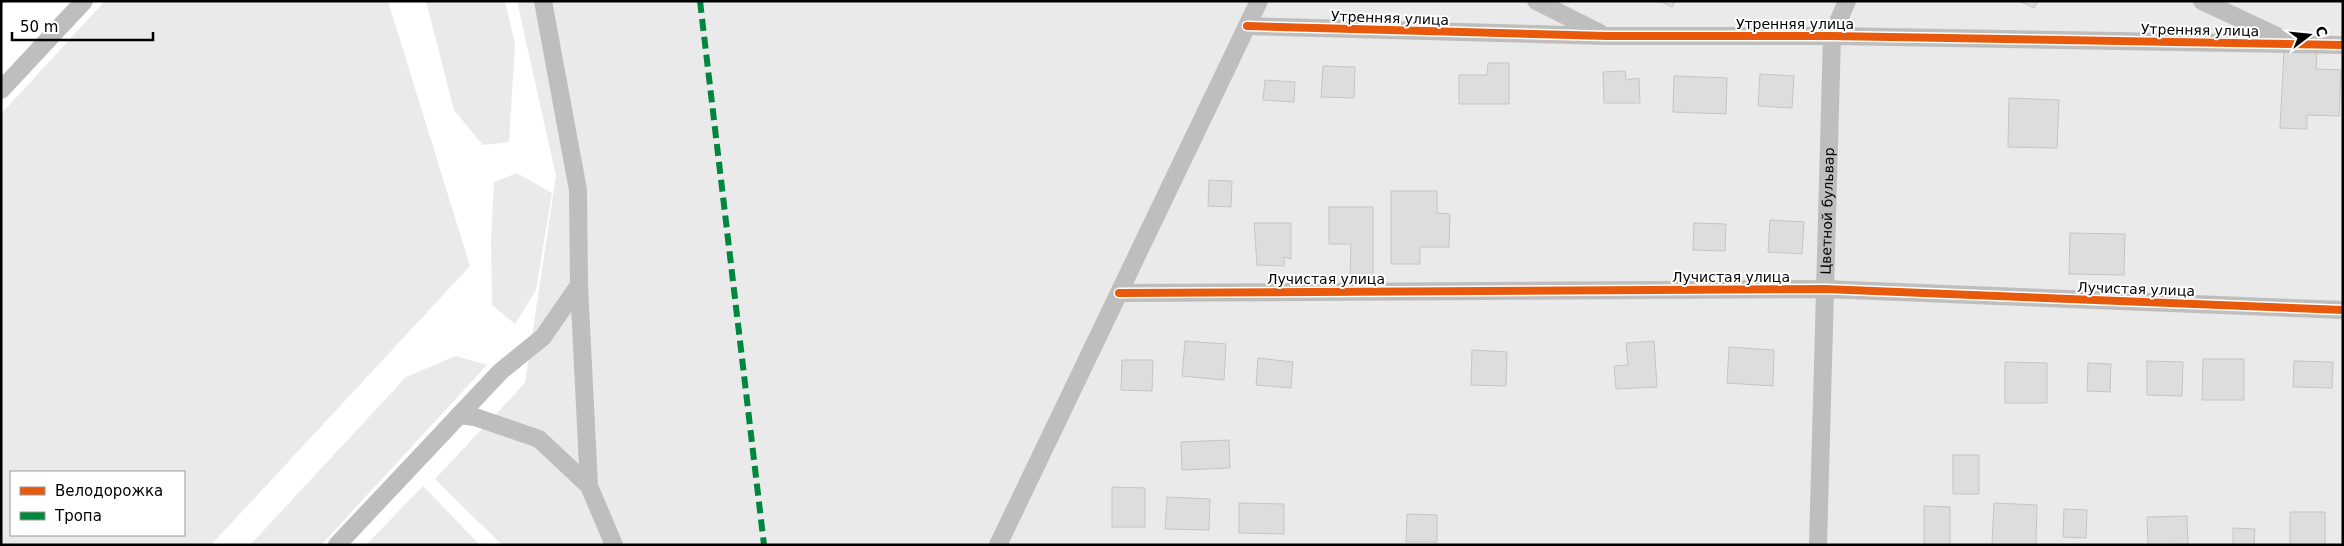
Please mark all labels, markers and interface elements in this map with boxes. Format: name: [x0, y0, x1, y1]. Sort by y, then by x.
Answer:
street label: Утренняя улица: [1331, 8, 1449, 28]
scale bar: [12, 10, 154, 42]
north arrow: [2284, 10, 2334, 60]
street label: Утренняя улица: [1736, 16, 1854, 32]
text: 50 m: [20, 18, 58, 36]
street label: Утренняя улица: [2141, 21, 2259, 39]
text: С: [2312, 24, 2331, 39]
street label: Цветной бульвар: [1817, 147, 1837, 275]
street label: Лучистая улица: [1672, 269, 1790, 285]
street label: Лучистая улица: [1267, 271, 1385, 287]
street label: Лучистая улица: [2077, 279, 2195, 299]
legend: [10, 471, 185, 536]
text: Велодорожка: [55, 482, 163, 500]
text: Тропа: [54, 507, 102, 525]

